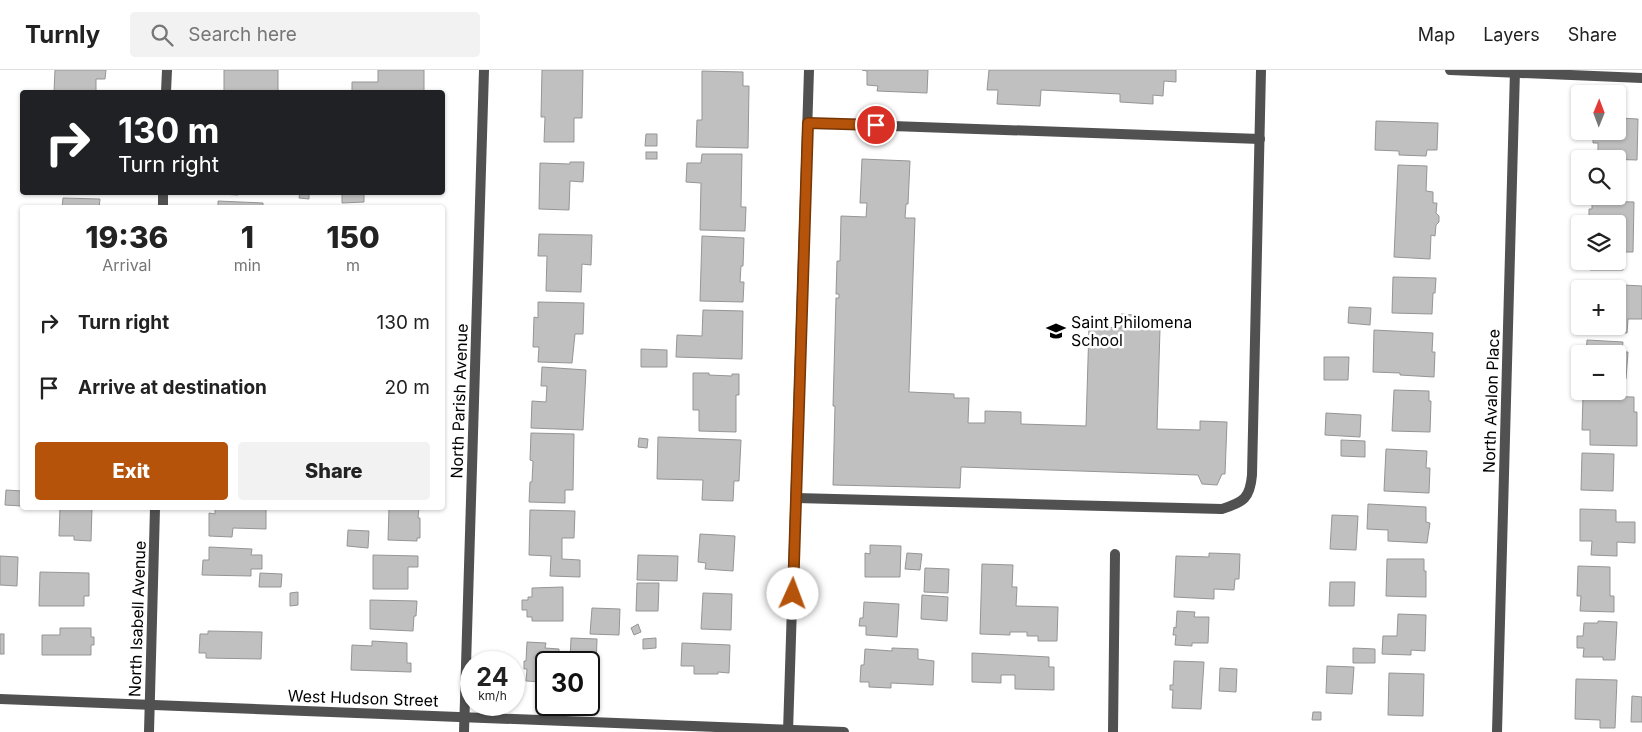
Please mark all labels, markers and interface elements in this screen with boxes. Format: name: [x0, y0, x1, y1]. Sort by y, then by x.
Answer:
search box: [130, 12, 480, 57]
text: Turnly: [25, 20, 100, 49]
icon: search: [148, 21, 176, 49]
text: Search here: [188, 23, 297, 46]
text: Map: [1418, 24, 1455, 45]
text: Layers: [1483, 24, 1540, 45]
text: Share: [1568, 24, 1617, 45]
north arrow: [1571, 85, 1626, 140]
map controls: [1571, 85, 1626, 400]
pin: [855, 104, 897, 146]
text: 130 m: [118, 109, 220, 151]
icon: right: [35, 110, 100, 175]
icon: arrive: [862, 111, 890, 139]
button: search: [1571, 150, 1626, 205]
text: Turn right: [118, 151, 219, 177]
button: layers: [1571, 215, 1626, 270]
text: 19:36: [85, 219, 168, 255]
text: 1: [241, 219, 254, 255]
text: 150: [326, 219, 380, 255]
text: Arrival: [102, 255, 151, 275]
text: min: [234, 255, 261, 275]
text: m: [346, 255, 360, 275]
button: +: [1571, 280, 1626, 335]
icon: right: [35, 309, 63, 337]
text: Turn right: [78, 311, 169, 334]
text: 130 m: [377, 311, 430, 334]
place label: Saint Philomena School: [1071, 312, 1192, 350]
school or university icon: Saint Philomena School: [1045, 320, 1067, 342]
street label: North Parish Avenue: [446, 323, 472, 479]
street label: North Avalon Place: [1478, 329, 1504, 473]
button: −: [1571, 345, 1626, 400]
icon: arrive: [35, 374, 63, 402]
text: Arrive at destination: [78, 376, 267, 399]
text: 20 m: [384, 376, 430, 399]
button: Exit: [35, 442, 228, 500]
button: Share: [238, 442, 430, 500]
street label: North Isabell Avenue: [124, 540, 150, 698]
position arrow: [766, 567, 818, 619]
speed limit sign: 30: [535, 651, 600, 716]
text: 24: [476, 662, 509, 692]
street label: West Hudson Street: [287, 685, 439, 711]
text: km/h: [478, 688, 507, 703]

